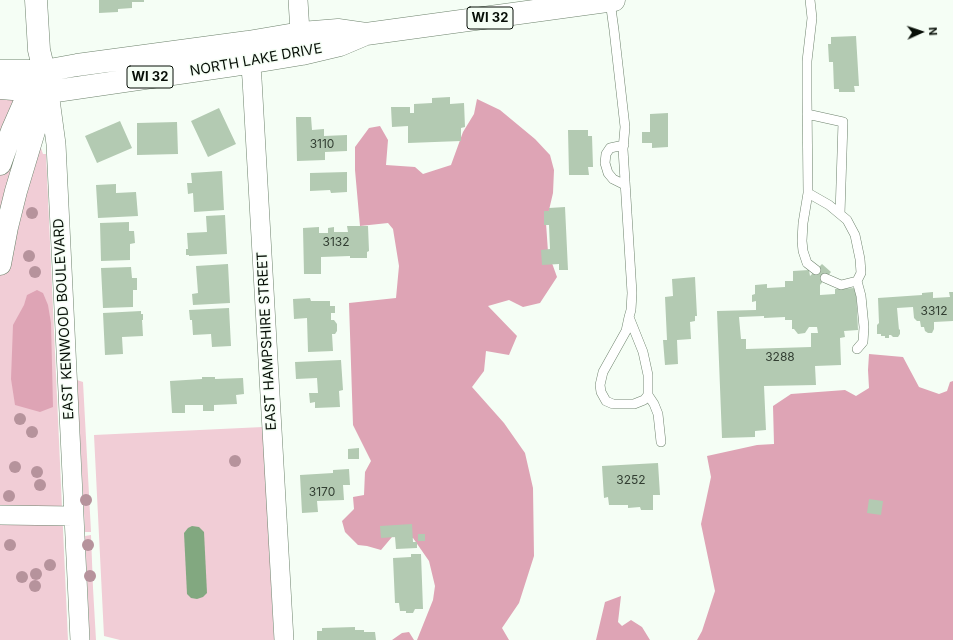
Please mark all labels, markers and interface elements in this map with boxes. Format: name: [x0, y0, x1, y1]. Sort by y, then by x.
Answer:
road number: WI 32: [467, 7, 513, 29]
north arrow: [901, 12, 941, 52]
text: N: [926, 27, 940, 36]
street label: NORTH LAKE DRIVE: [189, 40, 323, 80]
road number: WI 32: [127, 66, 173, 88]
house number: 3110: [310, 137, 334, 151]
street label: EAST KENWOOD BOULEVARD: [50, 218, 78, 420]
house number: 3132: [322, 235, 350, 249]
street label: EAST HAMPSHIRE STREET: [254, 251, 280, 431]
house number: 3312: [920, 304, 948, 318]
house number: 3288: [765, 350, 795, 364]
house number: 3252: [616, 473, 646, 487]
house number: 3170: [309, 485, 335, 499]

